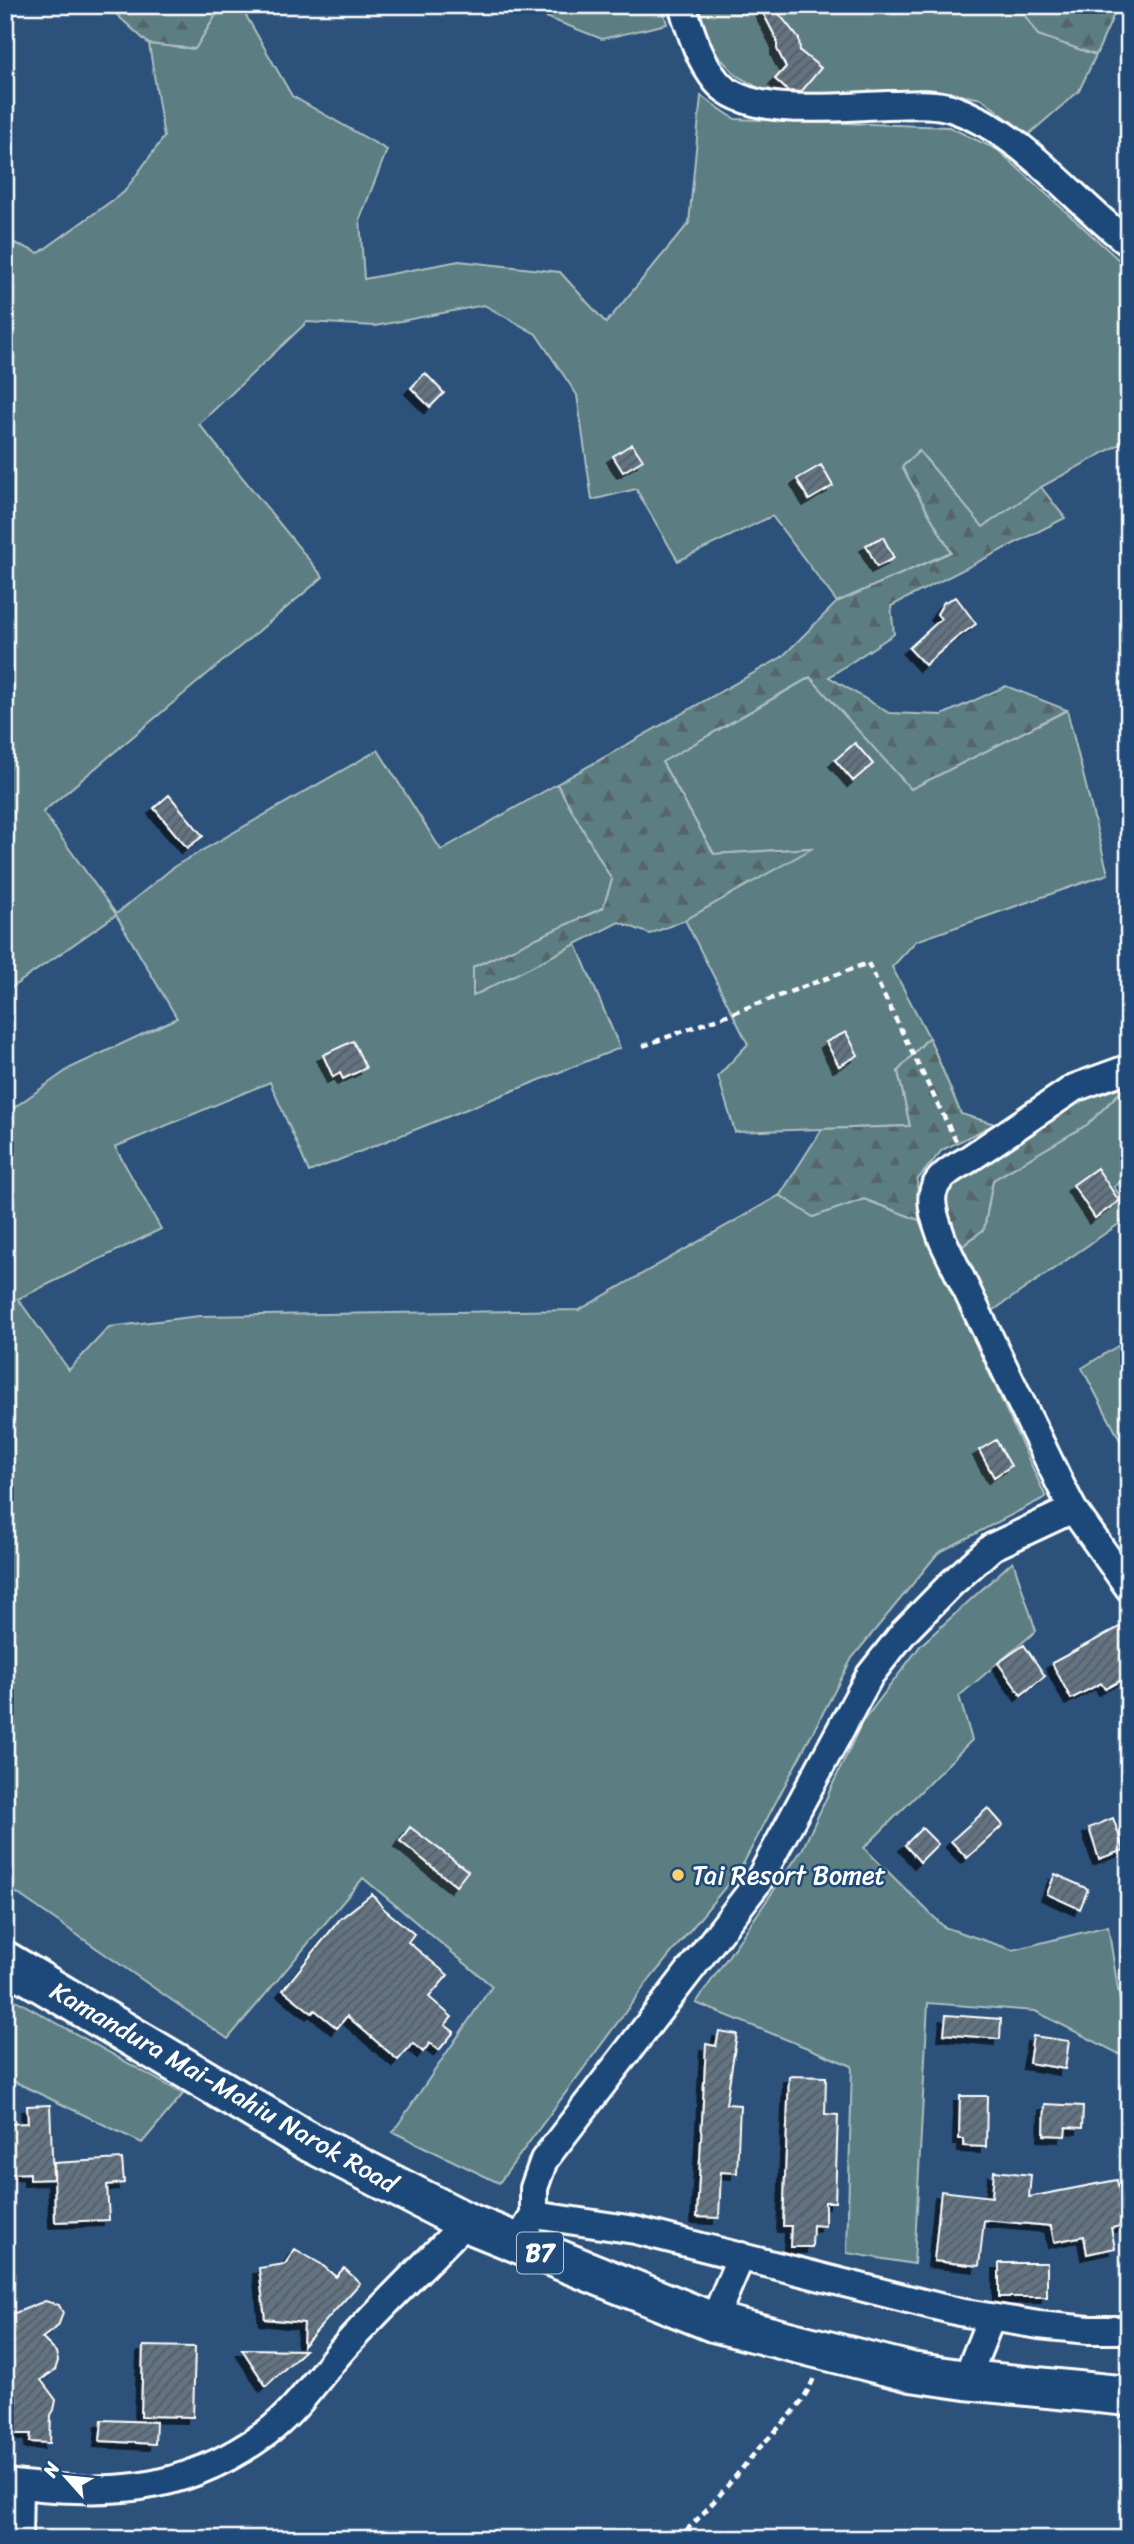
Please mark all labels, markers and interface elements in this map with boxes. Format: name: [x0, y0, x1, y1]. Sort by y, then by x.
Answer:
place label: Tai Resort Bomet: [692, 1852, 886, 1898]
marker: Tai Resort Bomet: [670, 1867, 686, 1883]
street label: Kamandura Mai-Mahiu Narok Road: [41, 1968, 409, 2207]
road number: B7: [517, 2232, 563, 2274]
north arrow: [32, 2442, 102, 2512]
text: N: [33, 2455, 69, 2484]

